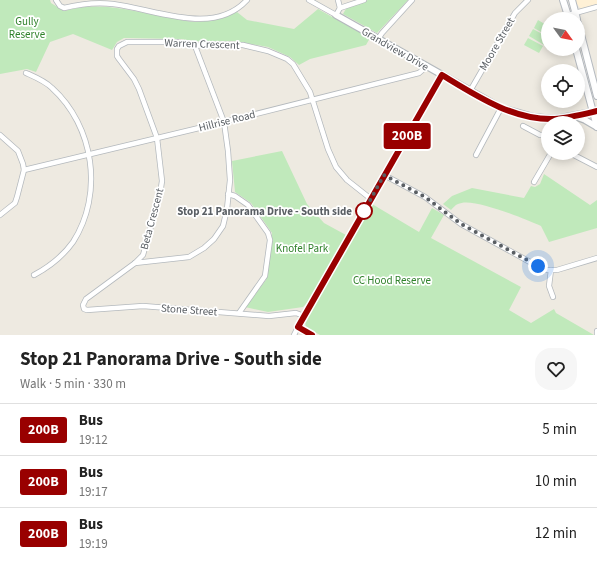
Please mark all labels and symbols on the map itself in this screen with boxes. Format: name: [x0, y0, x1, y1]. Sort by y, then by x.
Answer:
north arrow: [541, 12, 585, 56]
park label: Gully Reserve: [9, 14, 46, 42]
street label: Moore Street: [476, 15, 518, 73]
street label: Grandview Drive: [359, 24, 432, 75]
street label: Warren Crescent: [164, 35, 240, 53]
street label: Hillrise Road: [197, 107, 257, 135]
line badge: 200B: [379, 123, 435, 149]
street label: Beta Crescent: [137, 186, 167, 251]
marker: Stop 21 Panorama Drive - South side: [355, 202, 373, 220]
place label: Stop 21 Panorama Drive - South side: [177, 204, 352, 219]
park label: Knofel Park: [276, 241, 329, 256]
your location: [528, 256, 548, 276]
park label: CC Hood Reserve: [353, 273, 432, 288]
street label: Stone Street: [160, 301, 218, 319]

